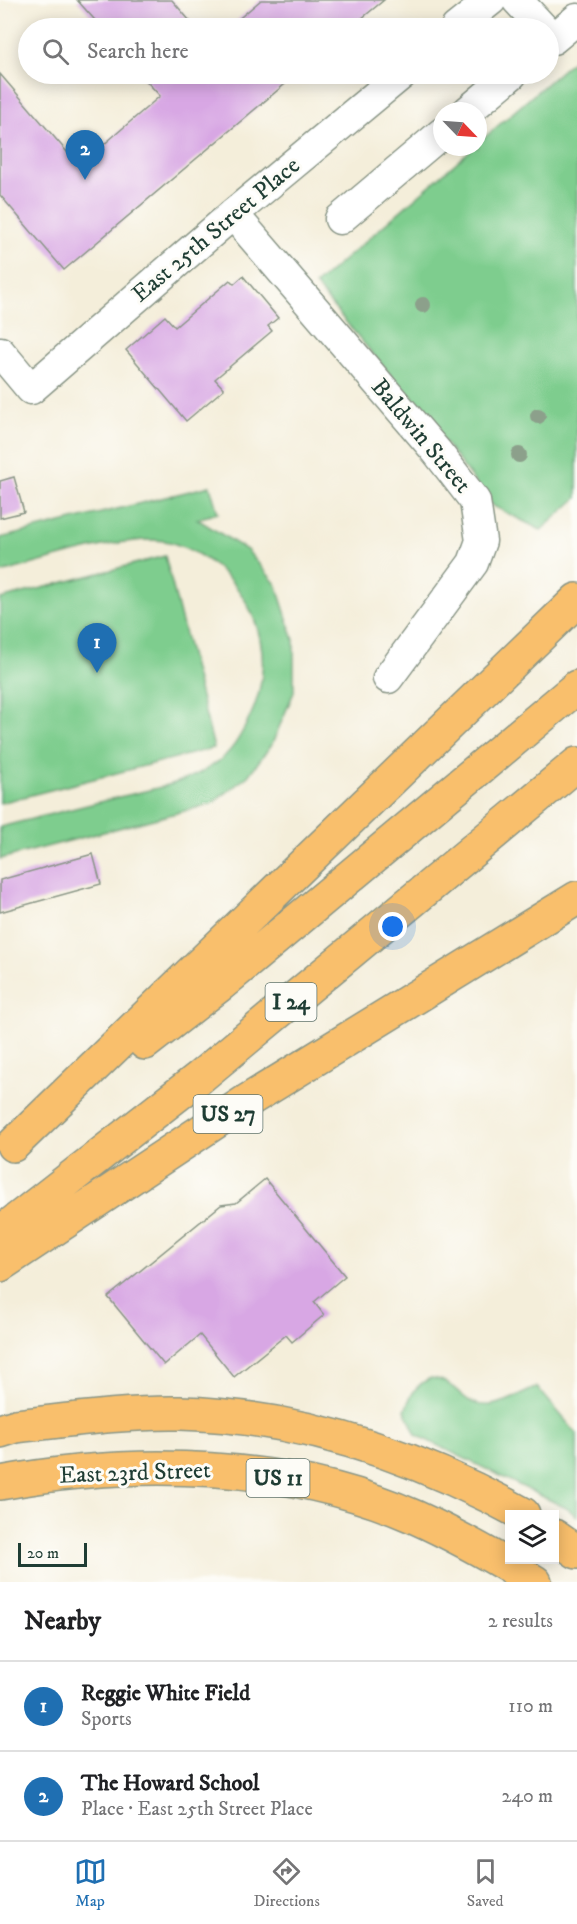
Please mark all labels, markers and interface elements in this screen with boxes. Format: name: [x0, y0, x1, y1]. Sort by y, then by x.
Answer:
search box: [18, 18, 559, 84]
icon: search: [39, 35, 72, 68]
text: Search here: [87, 38, 189, 65]
north arrow: [433, 102, 487, 156]
pin: 2: [66, 130, 104, 180]
street label: East 25th Street Place: [126, 151, 306, 309]
street label: Baldwin Street: [364, 373, 478, 500]
pin: 1: [78, 624, 116, 673]
your location: [378, 912, 407, 941]
road number: I 24: [266, 983, 316, 1021]
road number: US 27: [194, 1095, 262, 1133]
street label: East 23rd Street: [59, 1455, 212, 1491]
road number: US 11: [246, 1459, 310, 1497]
map controls: [505, 1510, 559, 1564]
button: layers: [505, 1510, 559, 1564]
scale bar: [18, 1540, 87, 1568]
text: 20 m: [27, 1543, 59, 1563]
text: Nearby: [24, 1605, 101, 1638]
text: 2 results: [488, 1609, 553, 1634]
text: Reggie White Field: [81, 1680, 250, 1707]
text: 1: [40, 1694, 47, 1719]
text: 110 m: [508, 1694, 553, 1719]
text: Sports: [81, 1707, 132, 1732]
text: The Howard School: [81, 1770, 259, 1797]
text: 2: [39, 1784, 48, 1809]
text: 240 m: [502, 1784, 553, 1809]
text: Place · East 25th Street Place: [81, 1797, 313, 1822]
tab: Map: [74, 1855, 107, 1911]
tab: Directions: [254, 1855, 320, 1911]
tab: Saved: [467, 1855, 504, 1911]

